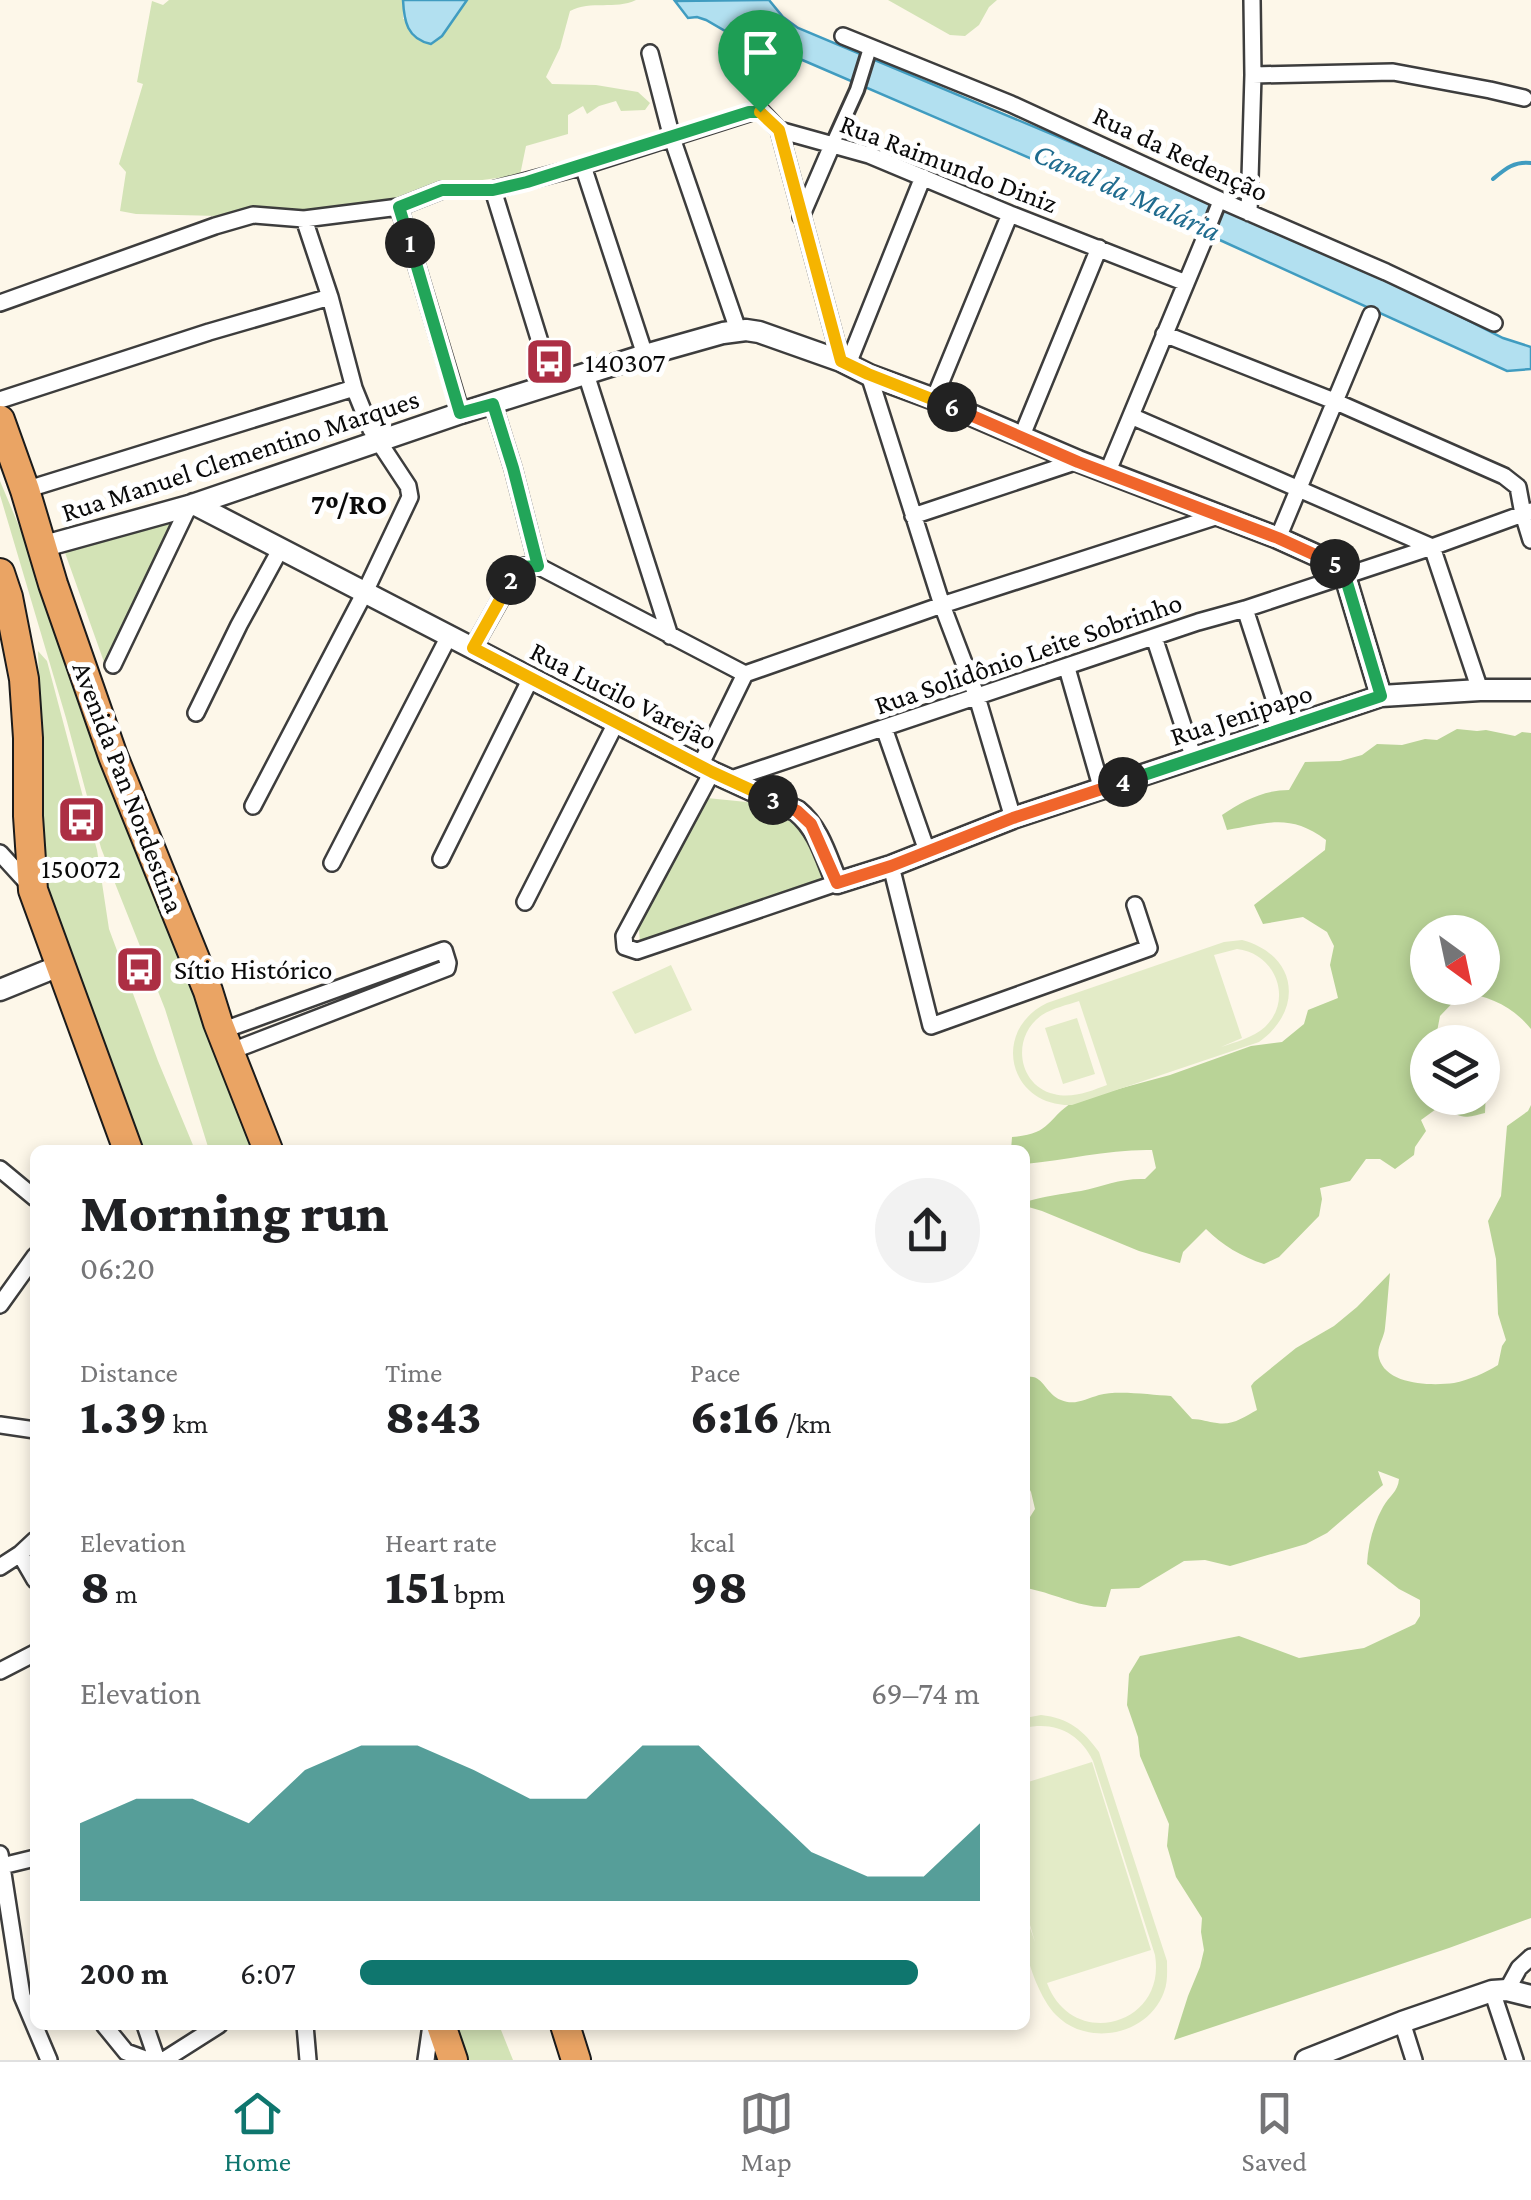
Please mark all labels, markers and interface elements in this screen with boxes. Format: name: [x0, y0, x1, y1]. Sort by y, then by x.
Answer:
pin: [718, 10, 803, 113]
icon: arrive: [733, 25, 788, 80]
street label: Rua da Redenção: [1088, 99, 1273, 207]
street label: Rua Raimundo Diniz: [836, 108, 1062, 219]
water label: Canal da Malária: [1029, 136, 1226, 247]
pin: 1: [385, 218, 435, 268]
text: 1: [405, 227, 415, 258]
bus stop icon: 140307: [524, 336, 576, 388]
place label: 140307: [585, 347, 666, 378]
pin: 6: [927, 382, 977, 432]
street label: Rua Manuel Clementino Marques: [57, 383, 423, 528]
text: 6: [944, 391, 960, 422]
district label: 7º/RO: [311, 487, 387, 520]
pin: 5: [1310, 539, 1360, 589]
text: 5: [1328, 548, 1342, 579]
pin: 2: [486, 555, 536, 605]
text: 2: [504, 564, 518, 595]
street label: Rua Solidônio Leite Sobrinho: [870, 586, 1186, 721]
street label: Rua Lucilo Varejão: [525, 635, 722, 756]
street label: Avenida Pan Nordestina: [66, 657, 191, 917]
street label: Rua Jenipapo: [1166, 677, 1316, 752]
pin: 4: [1098, 757, 1148, 807]
text: 4: [1115, 766, 1131, 797]
pin: 3: [748, 775, 798, 825]
text: 3: [766, 784, 780, 815]
bus stop icon: 150072: [55, 794, 107, 846]
place label: 150072: [41, 853, 121, 884]
north arrow: [1410, 915, 1500, 1005]
map controls: [1410, 915, 1500, 1115]
bus stop icon: Sítio Histórico: [113, 943, 165, 995]
place label: Sítio Histórico: [174, 954, 332, 985]
button: layers: [1410, 1025, 1500, 1115]
button: share: [875, 1178, 980, 1283]
text: Morning run: [80, 1182, 389, 1243]
text: 06:20: [80, 1250, 155, 1286]
text: Distance: [80, 1357, 178, 1388]
text: Time: [385, 1357, 442, 1388]
text: Pace: [690, 1357, 740, 1388]
text: 1.39: [80, 1388, 167, 1444]
text: 8:43: [385, 1388, 482, 1444]
text: 6:16: [690, 1388, 780, 1444]
text: km: [167, 1408, 208, 1439]
text: /km: [780, 1408, 832, 1439]
text: Elevation: [80, 1527, 186, 1558]
text: Heart rate: [385, 1527, 497, 1558]
text: kcal: [690, 1527, 735, 1558]
text: 8: [80, 1558, 110, 1614]
text: 151: [385, 1558, 449, 1614]
text: 98: [690, 1558, 748, 1614]
text: m: [110, 1578, 138, 1609]
text: bpm: [449, 1578, 506, 1609]
text: Elevation: [80, 1675, 201, 1711]
text: 69–74 m: [871, 1675, 980, 1711]
text: 200 m: [80, 1955, 168, 1991]
text: 6:07: [240, 1955, 296, 1991]
tab: Home: [224, 2086, 291, 2177]
tab: Map: [739, 2086, 794, 2177]
tab: Saved: [1241, 2086, 1307, 2177]

